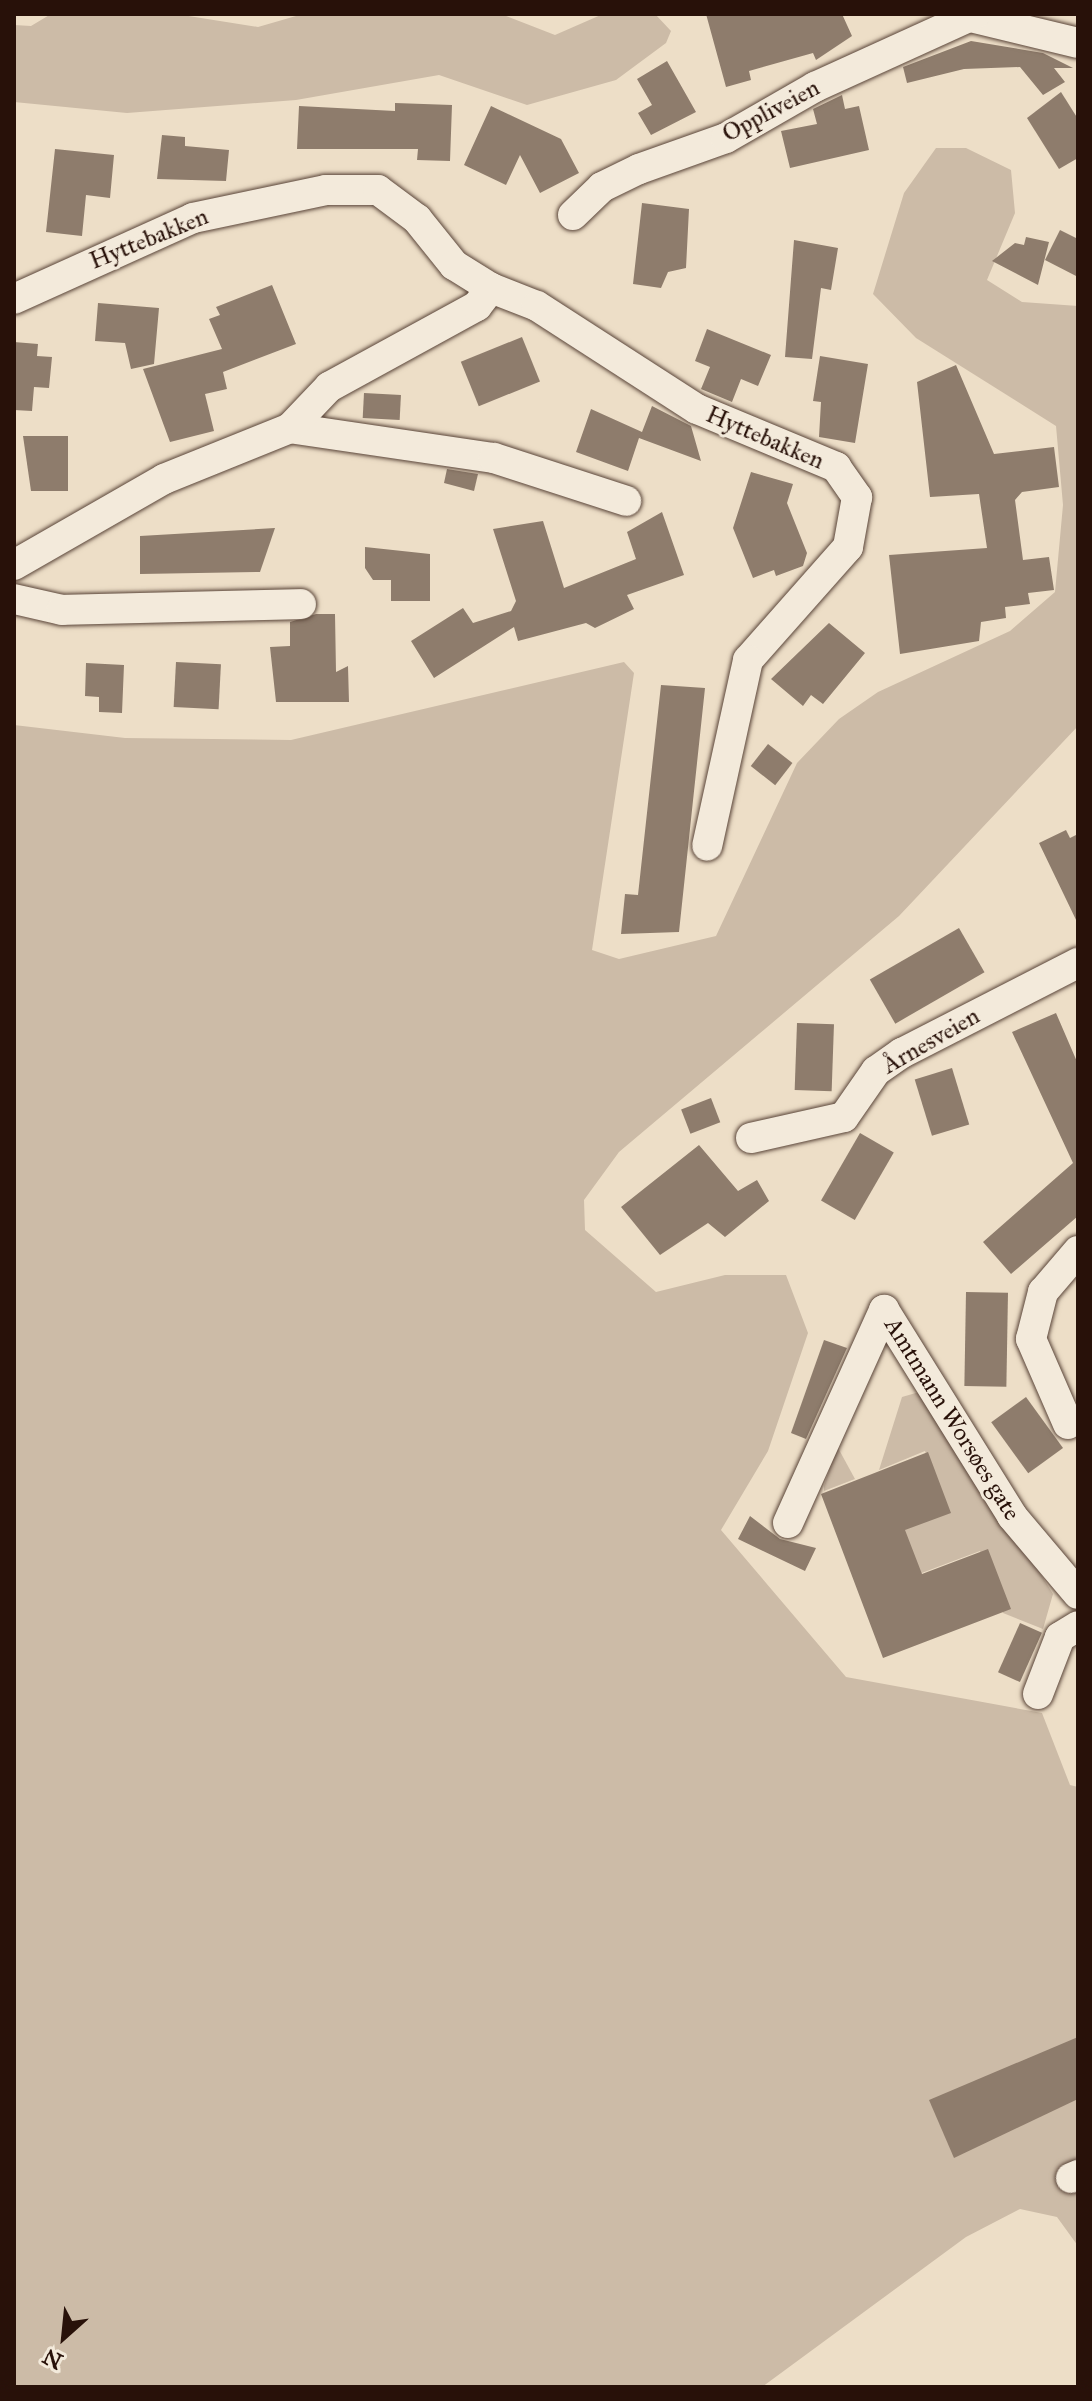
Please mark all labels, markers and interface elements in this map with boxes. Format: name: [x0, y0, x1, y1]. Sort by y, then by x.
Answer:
street label: Oppliveien: [718, 73, 824, 149]
street label: Hyttebakken: [86, 202, 212, 276]
street label: Hyttebakken: [702, 400, 828, 476]
street label: Årnesveien: [877, 1002, 985, 1080]
street label: Amtmann Worsøes gate: [878, 1312, 1026, 1526]
north arrow: [24, 2297, 104, 2377]
text: N: [38, 2343, 67, 2375]

